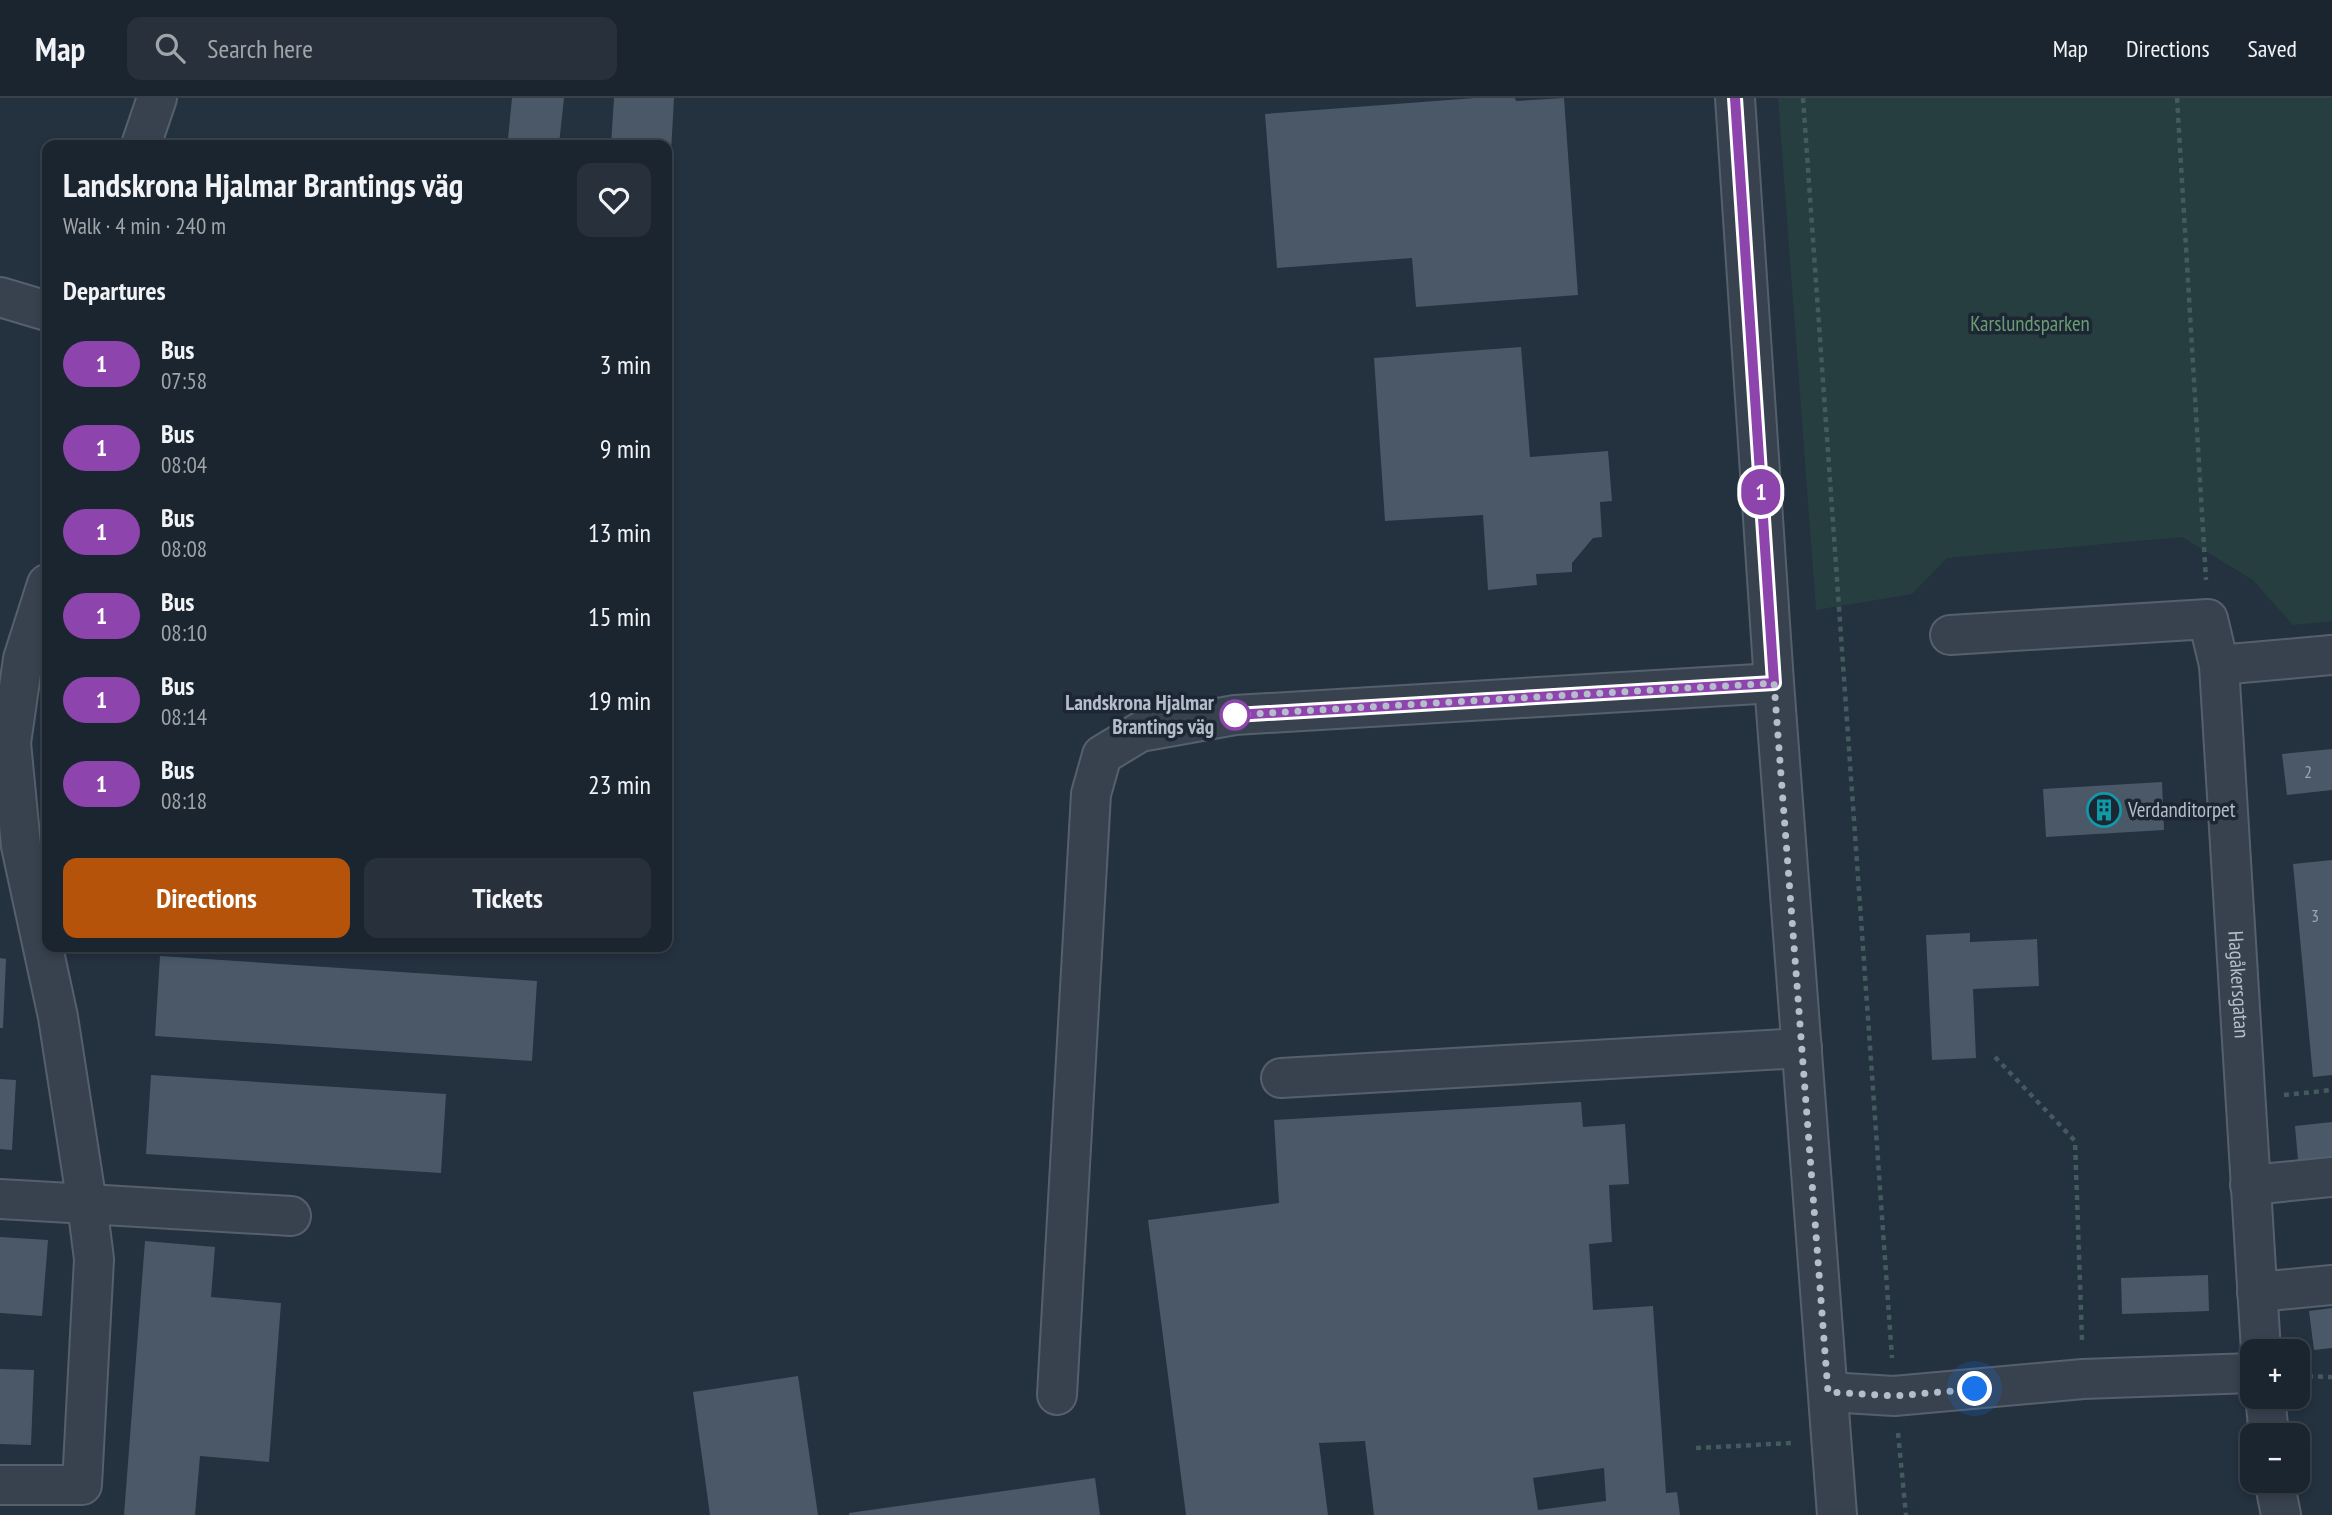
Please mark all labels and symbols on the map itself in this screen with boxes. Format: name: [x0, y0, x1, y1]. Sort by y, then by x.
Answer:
park label: Karslundsparken: [1970, 310, 2090, 337]
line badge: 1: [1738, 469, 1784, 515]
place label: Landskrona Hjalmar Brantings väg: [1065, 689, 1215, 740]
marker: Landskrona Hjalmar Brantings väg: [1220, 700, 1250, 730]
house number: 2: [2304, 760, 2312, 783]
building icon: Verdanditorpet: [2085, 791, 2123, 829]
place label: Verdanditorpet: [2127, 796, 2236, 823]
house number: 3: [2311, 904, 2319, 927]
street label: Hagåkersgatan: [2222, 930, 2256, 1039]
your location: [1957, 1371, 1992, 1406]

